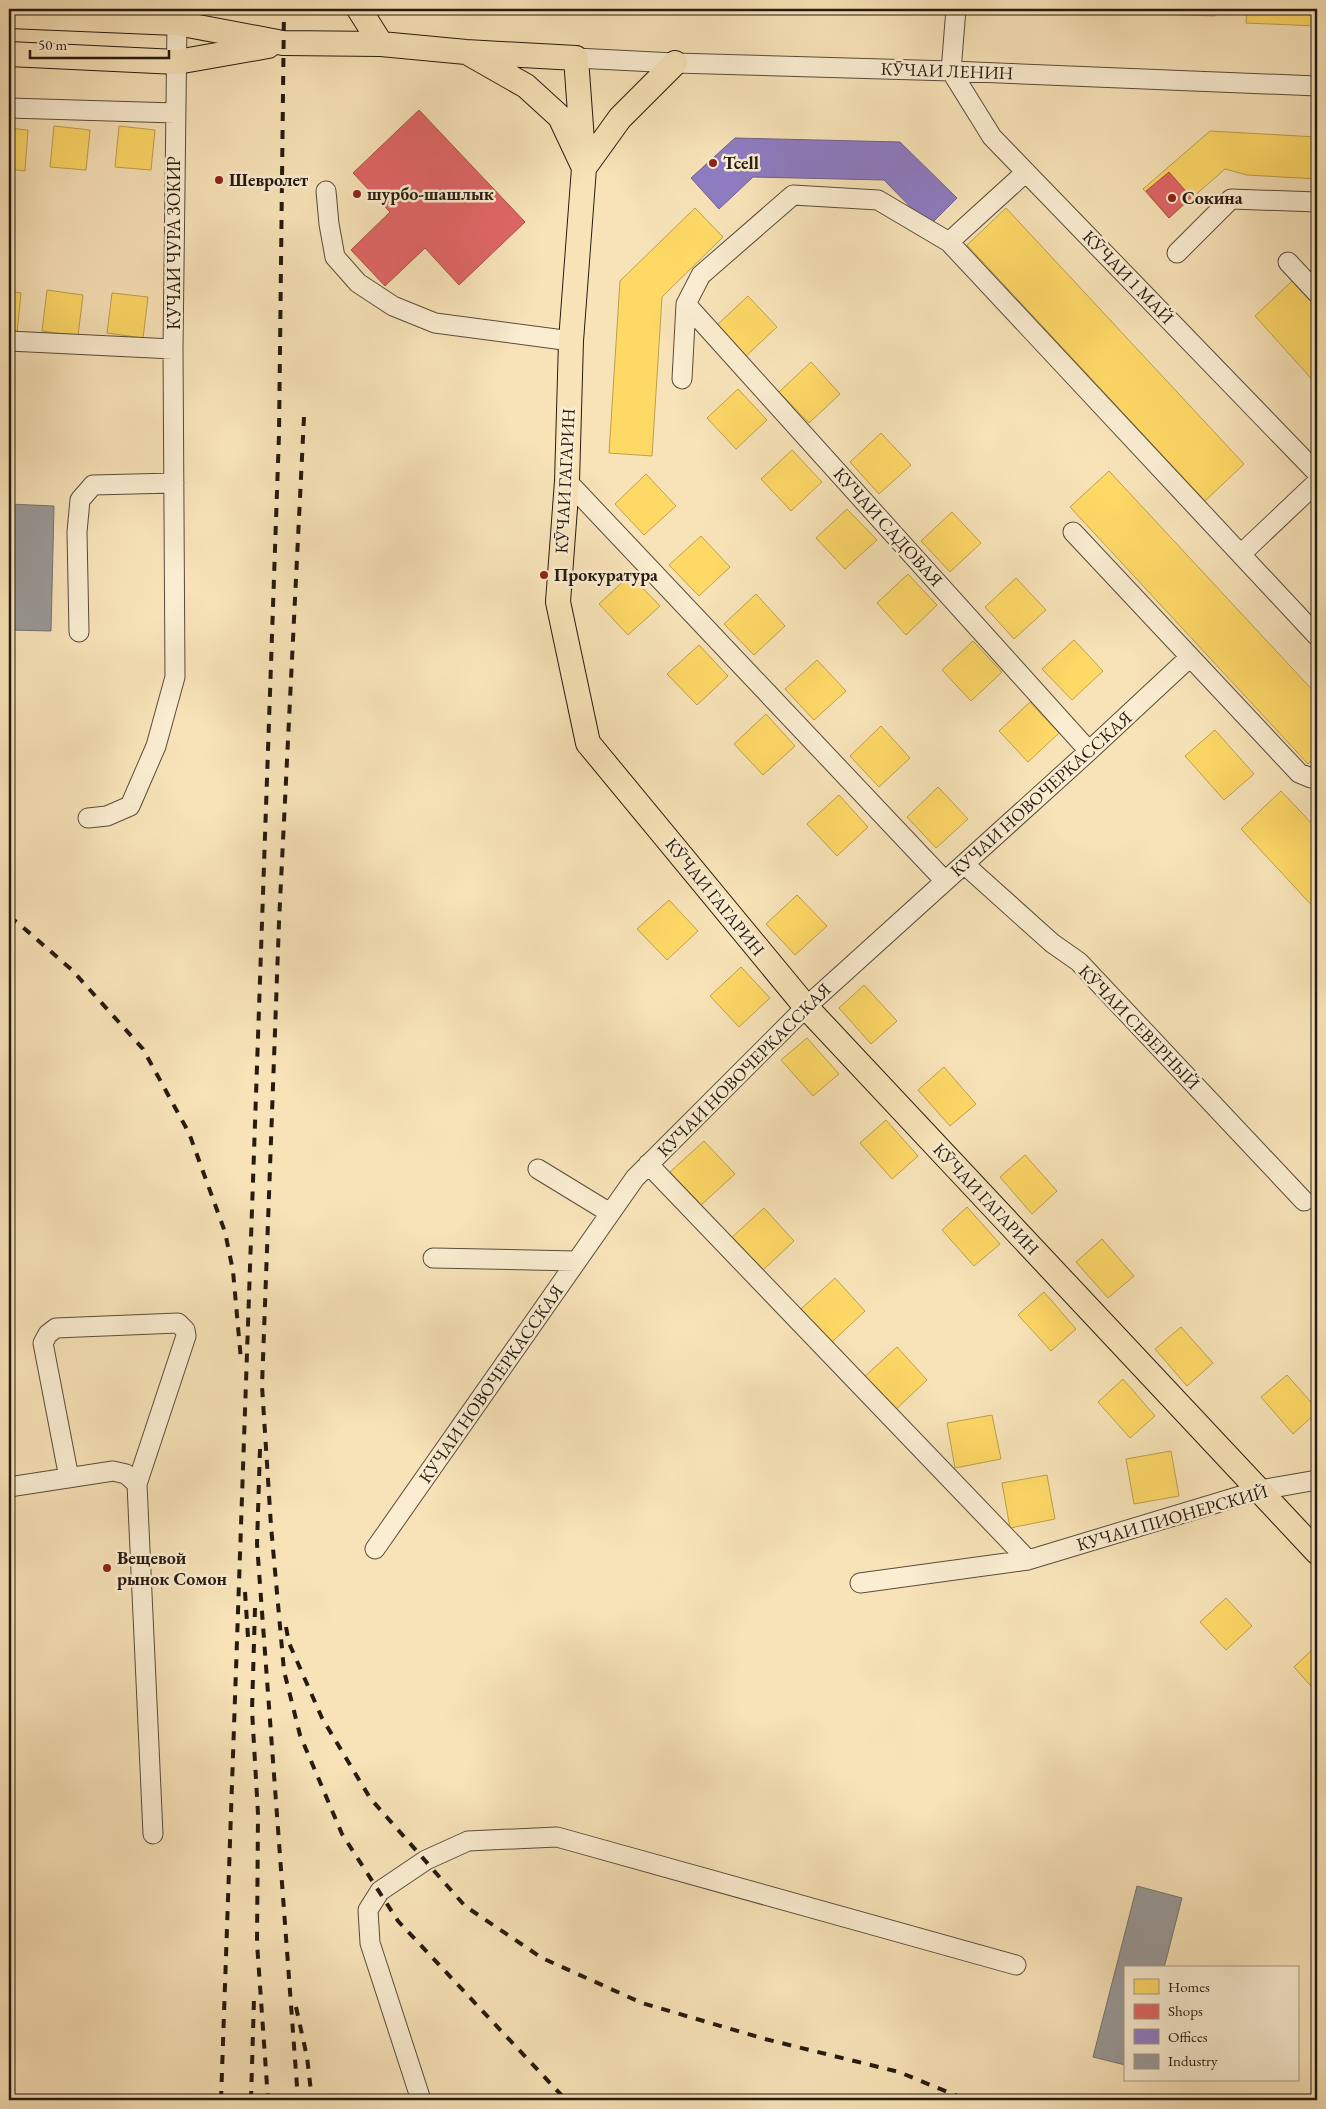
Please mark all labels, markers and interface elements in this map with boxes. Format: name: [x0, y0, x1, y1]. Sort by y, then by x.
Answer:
scale bar: [30, 28, 169, 60]
text: 50 m: [38, 35, 67, 54]
street label: КӮЧАИ ЛЕНИН: [880, 57, 1014, 84]
place label: Tcell: [723, 151, 759, 174]
street label: КУЧАИ ЧУРА ЗОКИР: [162, 156, 185, 330]
marker: Tcell: [707, 157, 719, 169]
place label: Шевролет: [229, 168, 308, 191]
marker: Шевролет: [213, 174, 225, 186]
place label: шурбо-шашлык: [367, 182, 494, 205]
place label: Сокина: [1182, 186, 1243, 209]
marker: шурбо-шашлык: [351, 188, 363, 200]
marker: Сокина: [1166, 192, 1178, 204]
street label: КӮЧАИ 1 МАЙ: [1078, 225, 1179, 329]
street label: КӮЧАИ ГАГАРИН: [549, 408, 580, 554]
street label: КУЧАИ САДОВАЯ: [829, 462, 948, 591]
place label: Прокуратура: [554, 563, 658, 586]
marker: Прокуратура: [538, 569, 550, 581]
street label: КУЧАИ НОВОЧЕРКАССКАЯ: [945, 706, 1136, 881]
street label: КӮЧАИ ГАГАРИН: [661, 833, 770, 960]
street label: КӮЧАИ СЕВЕРНЫЙ: [1074, 960, 1205, 1094]
street label: КУЧАИ НОВОЧЕРКАССКАЯ: [652, 978, 835, 1161]
street label: КӮЧАИ ГАГАРИН: [928, 1138, 1044, 1260]
street label: КУЧАИ НОВОЧЕРКАССКАЯ: [413, 1280, 568, 1487]
street label: КУЧАИ ПИОНЕРСКИЙ: [1074, 1479, 1270, 1556]
place label: Вещевой рынок Сомон: [117, 1546, 228, 1590]
marker: Вещевой рынок Сомон: [101, 1562, 113, 1574]
legend: [1124, 1966, 1298, 2082]
text: Homes: [1168, 1977, 1210, 1996]
text: Shops: [1168, 2001, 1203, 2020]
text: Offices: [1168, 2027, 1208, 2046]
text: Industry: [1168, 2051, 1218, 2070]

